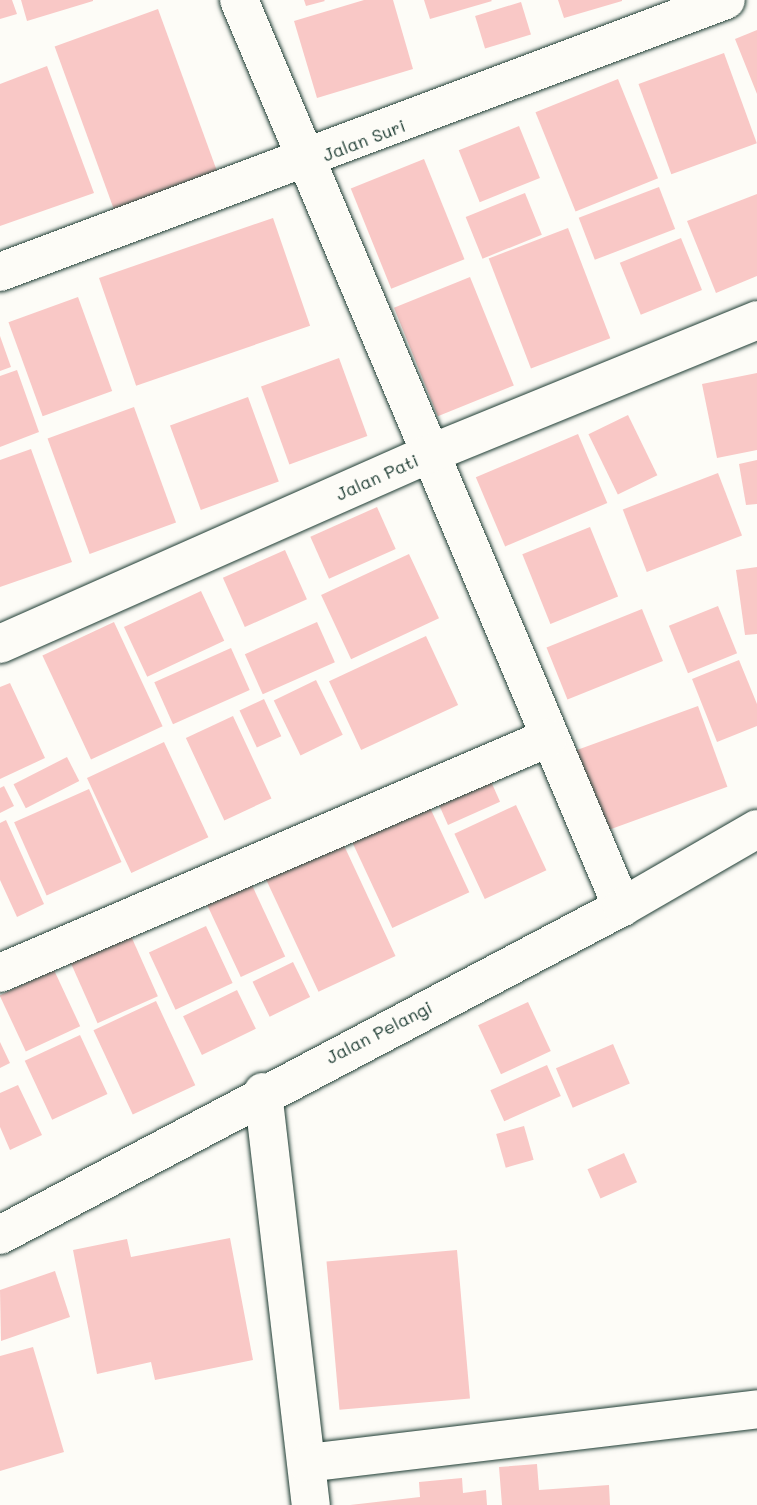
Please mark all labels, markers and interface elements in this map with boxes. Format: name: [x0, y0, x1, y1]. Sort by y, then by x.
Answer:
street label: Jalan Suri: [319, 114, 409, 166]
street label: Jalan Pati: [332, 449, 422, 505]
street label: Jalan Pelangi: [322, 996, 436, 1068]

